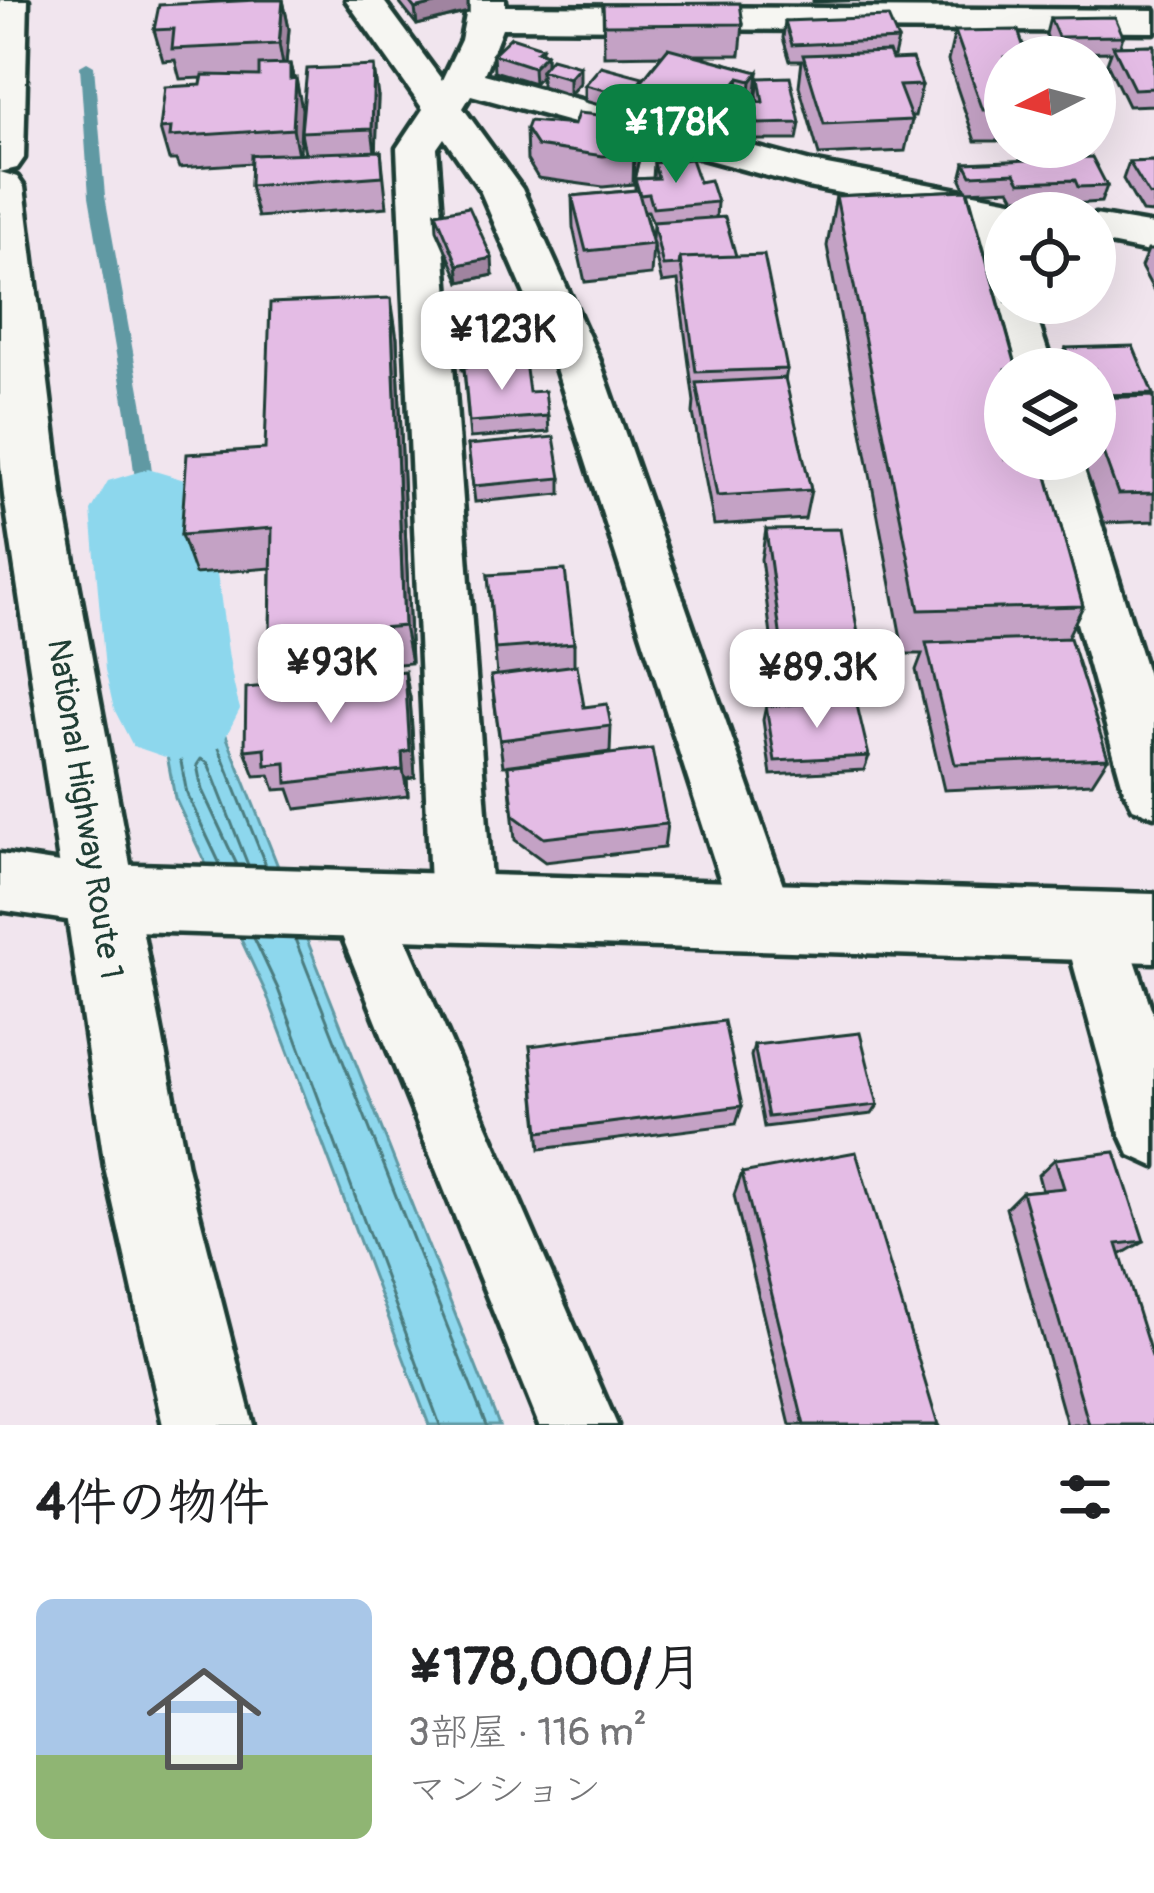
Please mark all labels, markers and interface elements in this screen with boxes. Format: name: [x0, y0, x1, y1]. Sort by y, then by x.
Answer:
north arrow: [984, 36, 1116, 168]
map controls: [984, 36, 1116, 480]
pin: ¥178K: [592, 84, 760, 186]
text: ¥178K: [623, 98, 729, 147]
button: locate: [984, 192, 1116, 324]
pin: ¥123K: [418, 291, 586, 393]
text: ¥123K: [448, 305, 556, 354]
button: layers: [984, 348, 1116, 480]
pin: ¥93K: [260, 624, 402, 726]
pin: ¥89.3K: [719, 629, 915, 731]
street label: National Highway Route 1: [38, 636, 132, 982]
text: ¥93K: [285, 638, 377, 687]
text: ¥89.3K: [757, 643, 877, 692]
icon: filters: [1052, 1464, 1118, 1530]
text: 4件の物件: [36, 1471, 270, 1535]
text: ¥178,000/月: [408, 1636, 703, 1700]
icon: home: [132, 1647, 276, 1791]
text: 3部屋 · 116 m²: [408, 1708, 647, 1757]
text: マンション: [408, 1765, 601, 1814]

